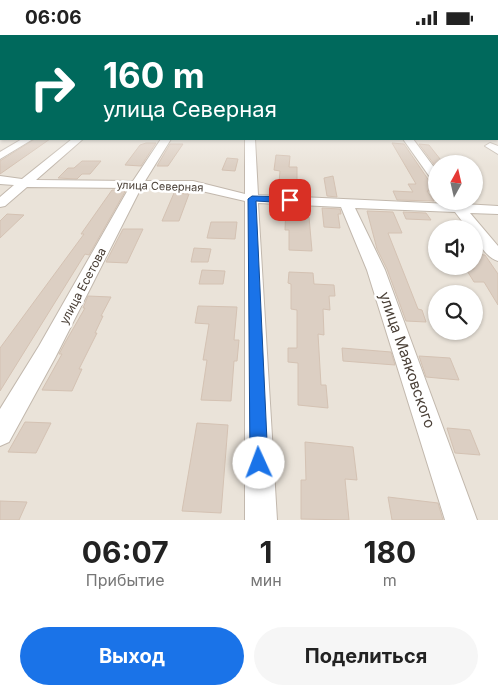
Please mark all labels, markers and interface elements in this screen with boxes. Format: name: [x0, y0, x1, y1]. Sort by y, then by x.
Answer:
text: 06:06: [25, 6, 82, 29]
text: 160 m: [103, 54, 205, 96]
icon: right: [20, 55, 85, 120]
text: улица Северная: [103, 96, 277, 122]
north arrow: [428, 155, 482, 210]
map controls: [428, 155, 483, 340]
street label: улица Северная: [116, 177, 204, 195]
pin: [269, 179, 311, 221]
icon: arrive: [276, 186, 304, 214]
button: sound: [428, 220, 483, 275]
street label: улица Есетова: [56, 245, 109, 327]
button: search: [428, 285, 483, 340]
street label: улица Маяковского: [375, 289, 440, 431]
position arrow: [232, 436, 284, 488]
text: 06:07: [82, 534, 169, 570]
text: 1: [260, 534, 273, 570]
text: 180: [363, 534, 416, 570]
text: Прибытие: [86, 570, 165, 590]
text: мин: [250, 570, 282, 590]
text: m: [383, 570, 397, 590]
button: Выход: [20, 627, 244, 685]
button: Поделиться: [254, 627, 478, 685]

